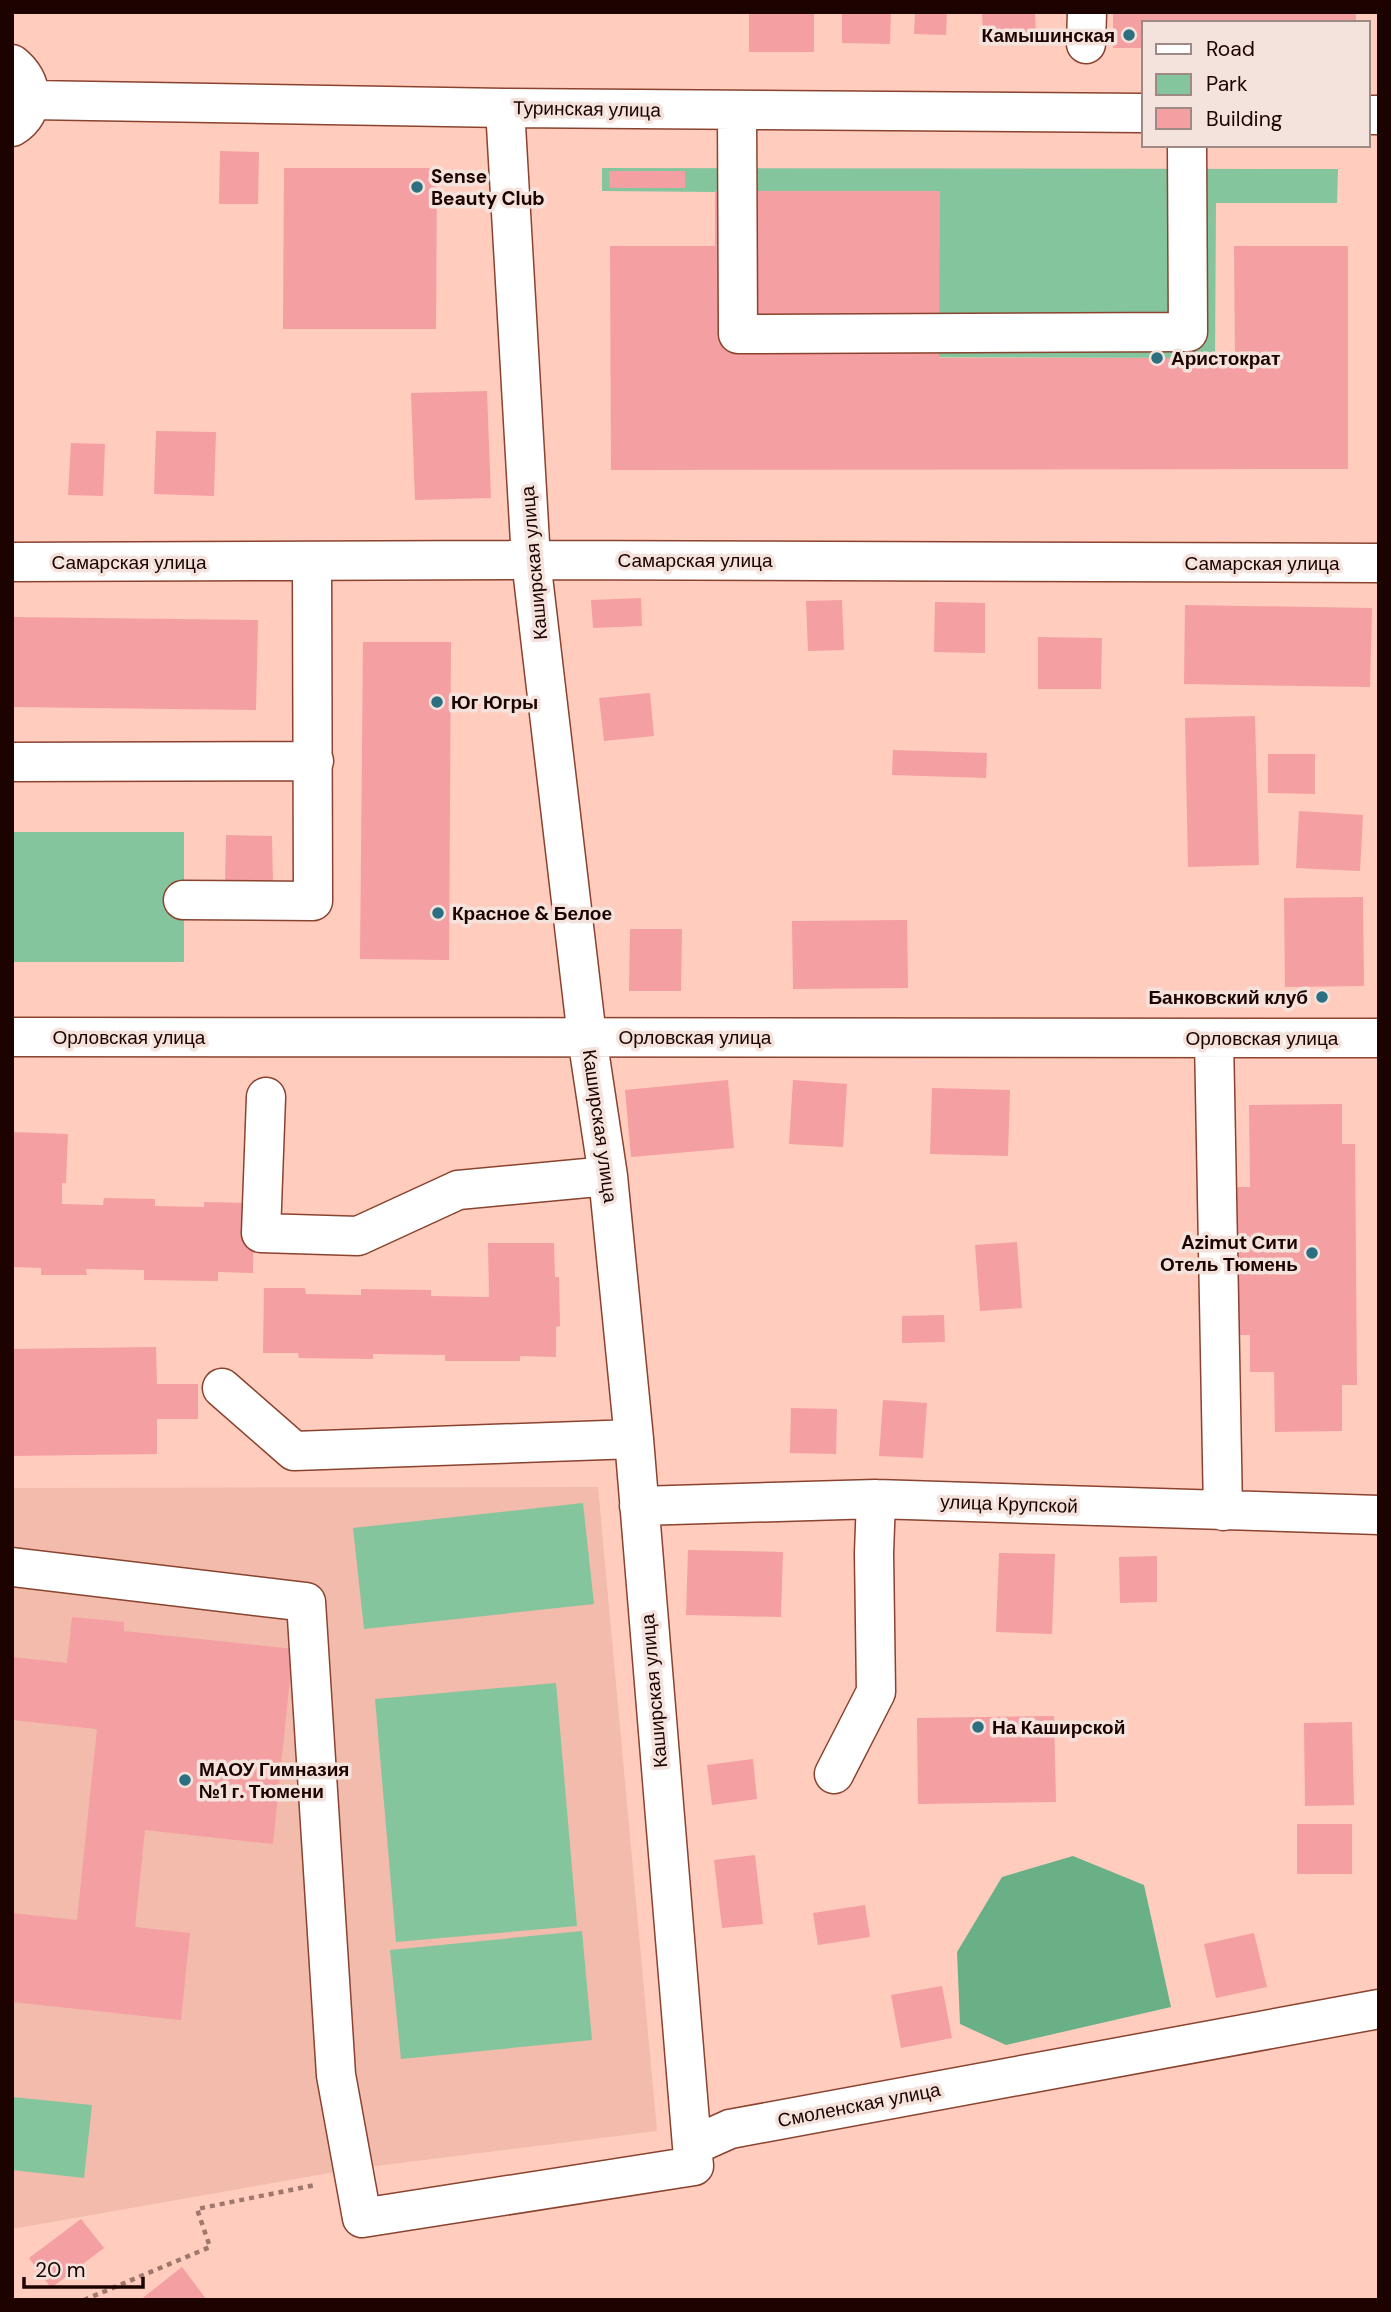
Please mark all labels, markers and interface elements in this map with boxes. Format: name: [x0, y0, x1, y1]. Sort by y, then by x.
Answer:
legend: [1142, 21, 1370, 147]
place label: Камышинская: [982, 23, 1115, 48]
marker: Камышинская: [1121, 27, 1137, 43]
text: Road: [1206, 35, 1255, 63]
text: Park: [1206, 70, 1248, 98]
street label: Туринская улица: [513, 95, 662, 123]
text: Building: [1206, 105, 1283, 133]
place label: Sense Beauty Club: [431, 164, 545, 211]
marker: Sense Beauty Club: [409, 179, 425, 195]
place label: Аристократ: [1171, 346, 1280, 371]
marker: Аристократ: [1149, 350, 1165, 366]
street label: Каширская улица: [515, 485, 553, 641]
street label: Самарская улица: [617, 548, 773, 573]
street label: Самарская улица: [51, 550, 207, 575]
street label: Самарская улица: [1184, 551, 1340, 576]
place label: Юг Югры: [451, 690, 538, 715]
marker: Юг Югры: [429, 694, 445, 710]
place label: Красное & Белое: [452, 901, 612, 926]
marker: Красное & Белое: [430, 905, 446, 921]
place label: Банковский клуб: [1148, 985, 1308, 1010]
marker: Банковский клуб: [1314, 989, 1330, 1005]
street label: Орловская улица: [53, 1025, 206, 1050]
street label: Орловская улица: [619, 1025, 772, 1050]
street label: Орловская улица: [1186, 1026, 1339, 1051]
street label: Каширская улица: [577, 1048, 623, 1205]
place label: Azimut Сити Отель Тюмень: [1160, 1230, 1298, 1277]
marker: Azimut Сити Отель Тюмень: [1304, 1245, 1320, 1261]
street label: улица Крупской: [940, 1489, 1078, 1519]
street label: Каширская улица: [635, 1613, 673, 1769]
place label: На Каширской: [992, 1715, 1125, 1740]
marker: На Каширской: [970, 1719, 986, 1735]
place label: МАОУ Гимназия №1 г. Тюмени: [199, 1757, 349, 1804]
marker: МАОУ Гимназия №1 г. Тюмени: [177, 1772, 193, 1788]
street label: Смоленская улица: [775, 2077, 943, 2133]
scale bar: [24, 2246, 144, 2290]
text: 20 m: [35, 2256, 86, 2284]

